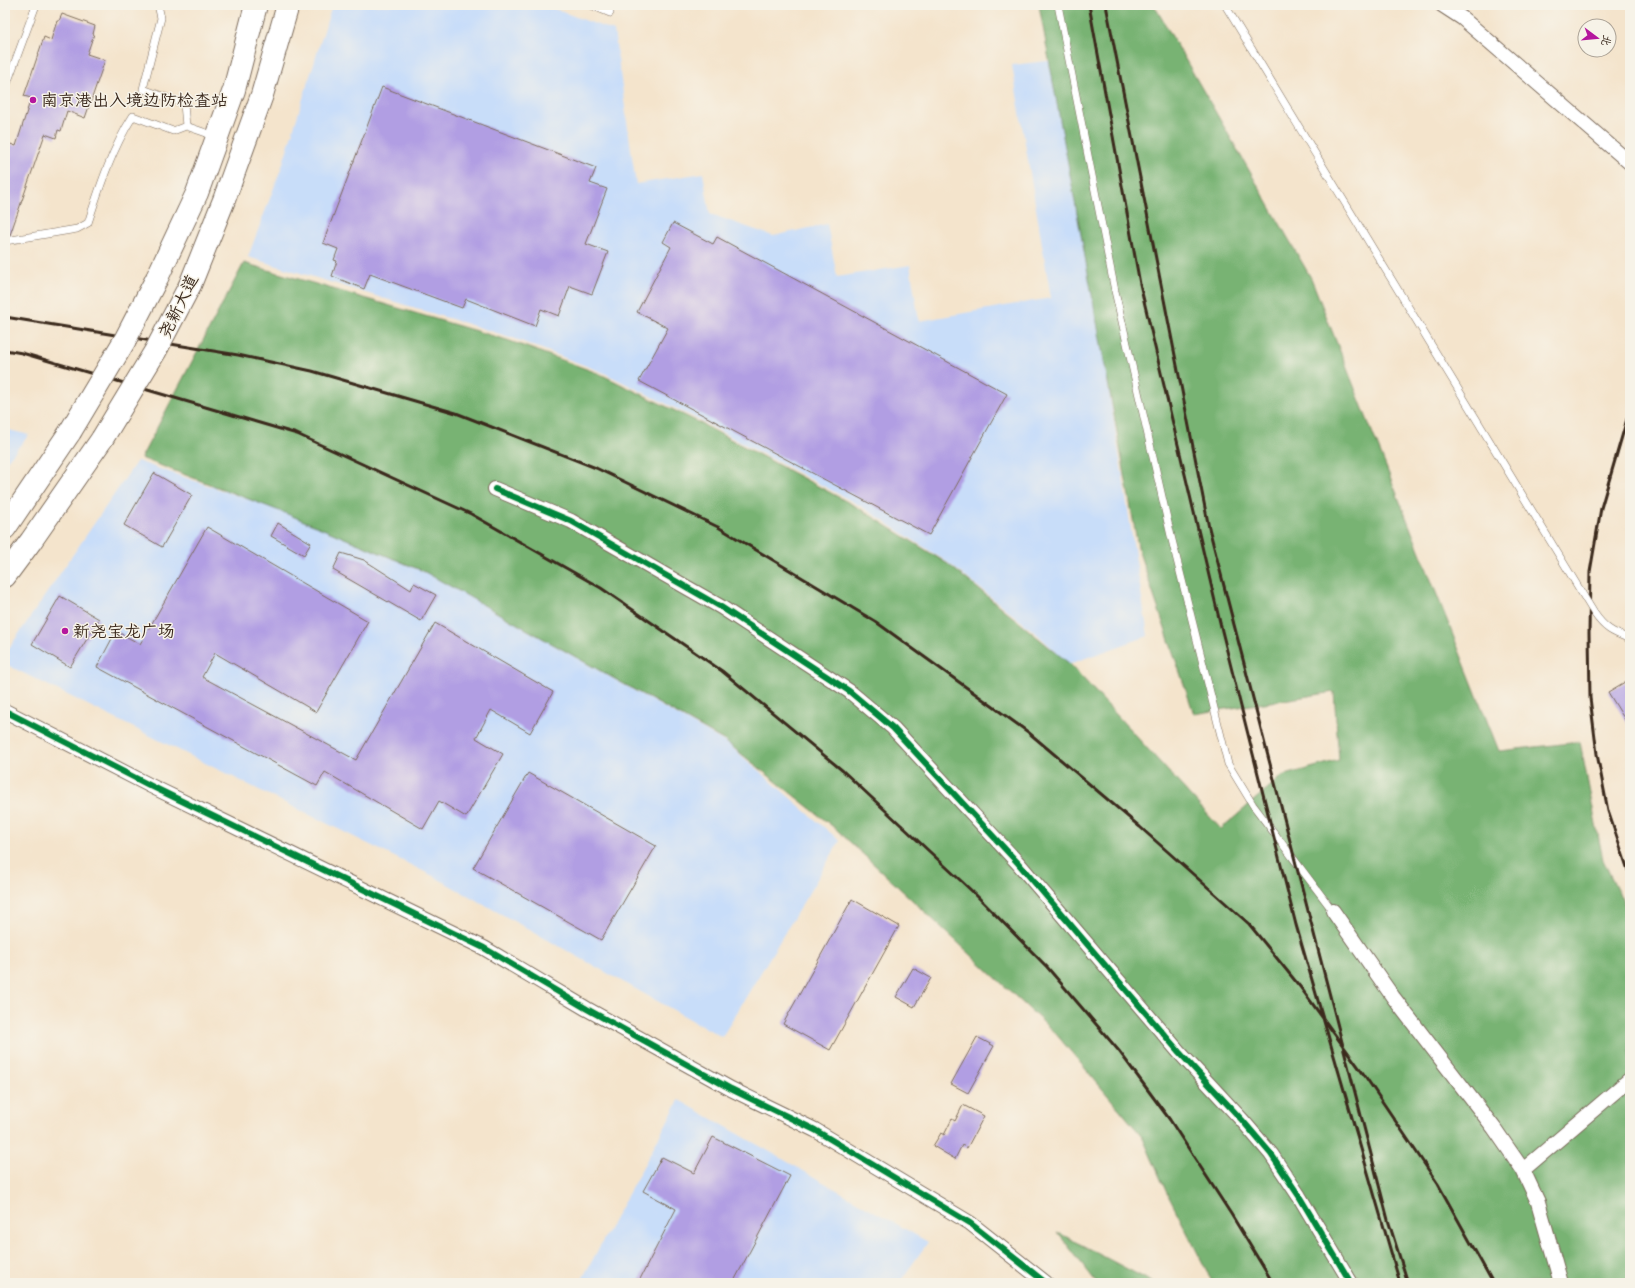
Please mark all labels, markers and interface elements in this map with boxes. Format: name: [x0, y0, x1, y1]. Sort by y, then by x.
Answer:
north arrow: [1577, 18, 1617, 58]
text: 北: [1598, 34, 1614, 48]
place label: 南京港出入境边防检查站: [41, 90, 228, 110]
marker: 南京港出入境边防检查站: [28, 95, 38, 105]
street label: 尧新大道: [154, 271, 202, 341]
place label: 新尧宝龙广场: [73, 621, 175, 641]
marker: 新尧宝龙广场: [60, 626, 70, 636]

